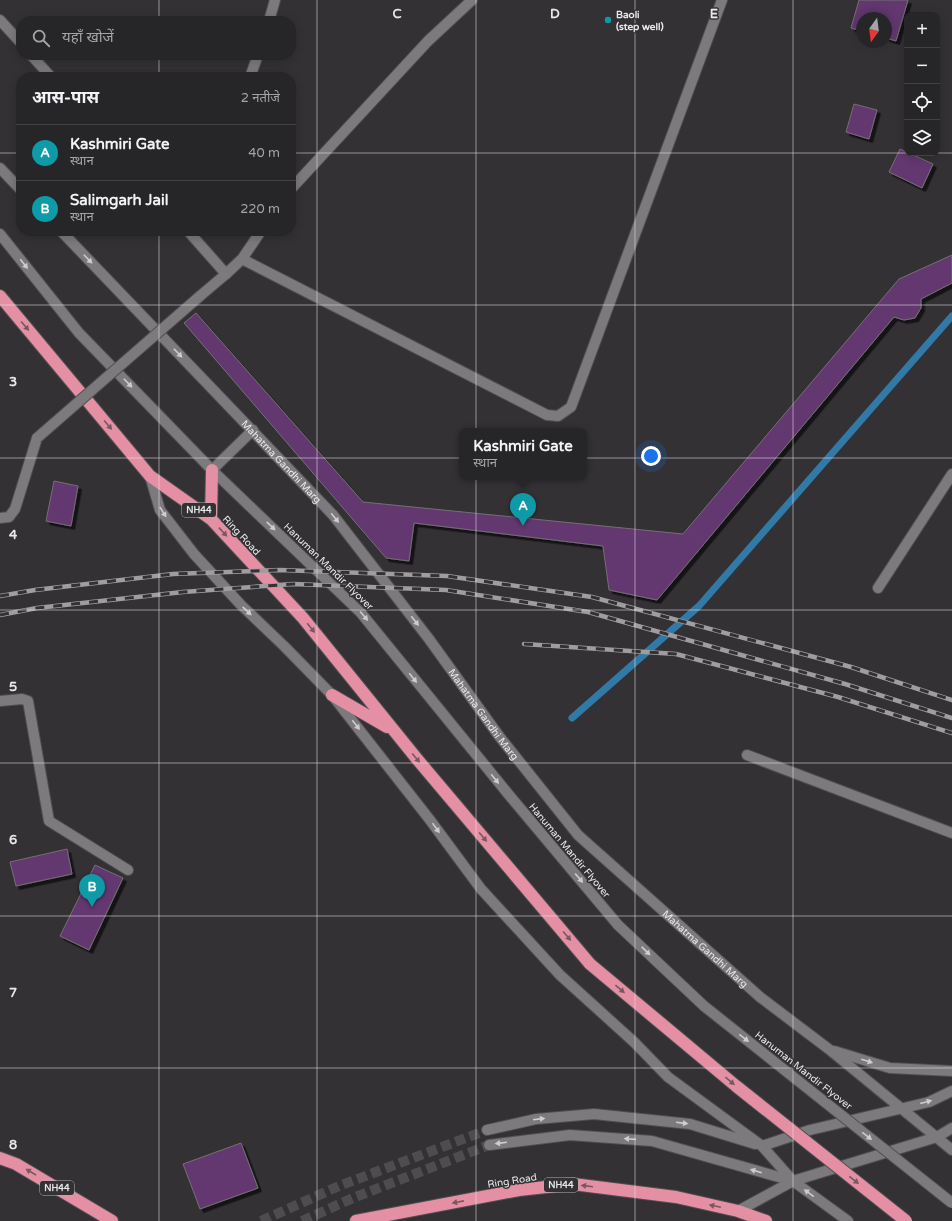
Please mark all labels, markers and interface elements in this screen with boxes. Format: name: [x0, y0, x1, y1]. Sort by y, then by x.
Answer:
text: C: [392, 6, 402, 22]
text: D: [550, 6, 560, 22]
text: E: [710, 6, 718, 22]
place label: Baoli (step well): [616, 9, 664, 33]
north arrow: [856, 12, 892, 48]
map controls: [904, 12, 940, 156]
button: +: [904, 12, 940, 48]
marker: Baoli (step well): [603, 15, 613, 25]
search box: [16, 16, 296, 60]
icon: search: [30, 27, 52, 49]
text: यहाँ खोजें: [62, 28, 114, 46]
button: −: [904, 48, 940, 84]
button: locate: [904, 84, 940, 120]
text: आस-पास: [32, 87, 99, 108]
text: 2 नतीजे: [241, 90, 280, 106]
button: layers: [904, 120, 940, 156]
text: Kashmiri Gate: [70, 135, 169, 153]
text: A: [40, 145, 50, 161]
text: 40 m: [248, 145, 280, 161]
text: स्थान: [70, 153, 94, 169]
text: Salimgarh Jail: [70, 191, 168, 209]
text: B: [40, 201, 50, 217]
text: 220 m: [240, 201, 280, 217]
text: स्थान: [70, 209, 94, 225]
one-way arrow: [83, 254, 93, 264]
one-way arrow: [20, 259, 28, 270]
one-way arrow: [21, 320, 30, 331]
one-way arrow: [173, 348, 183, 358]
text: 3: [9, 374, 17, 390]
one-way arrow: [123, 378, 133, 388]
street label: Mahatma Gandhi Marg: [238, 418, 323, 506]
one-way arrow: [104, 420, 113, 431]
popup: [459, 428, 587, 480]
text: Kashmiri Gate: [473, 437, 573, 455]
your location: [641, 446, 661, 466]
text: स्थान: [473, 455, 497, 471]
pin: A: [510, 493, 536, 526]
road number: NH44: [182, 503, 216, 517]
one-way arrow: [159, 507, 167, 517]
street label: Ring Road: [220, 513, 263, 558]
one-way arrow: [331, 513, 340, 523]
one-way arrow: [266, 521, 276, 531]
street label: Hanuman Mandir Flyover: [281, 521, 376, 613]
text: 4: [9, 527, 18, 543]
one-way arrow: [219, 527, 228, 537]
one-way arrow: [242, 606, 252, 616]
one-way arrow: [359, 611, 368, 622]
one-way arrow: [411, 615, 419, 626]
one-way arrow: [307, 623, 315, 634]
street label: Mahatma Gandhi Marg: [445, 667, 521, 763]
one-way arrow: [409, 672, 417, 683]
text: 5: [9, 679, 17, 695]
one-way arrow: [351, 720, 360, 731]
one-way arrow: [412, 753, 421, 763]
one-way arrow: [490, 773, 499, 784]
street label: Hanuman Mandir Flyover: [526, 801, 612, 901]
one-way arrow: [432, 822, 440, 833]
one-way arrow: [478, 831, 487, 842]
text: 6: [9, 832, 17, 848]
one-way arrow: [574, 873, 583, 883]
pin: B: [79, 874, 105, 907]
street label: Mahatma Gandhi Marg: [660, 908, 750, 990]
one-way arrow: [562, 931, 571, 941]
one-way arrow: [641, 947, 651, 956]
one-way arrow: [615, 984, 625, 993]
text: 7: [9, 985, 17, 1001]
street label: Hanuman Mandir Flyover: [752, 1029, 854, 1113]
one-way arrow: [738, 1033, 749, 1042]
one-way arrow: [862, 1058, 874, 1064]
one-way arrow: [725, 1077, 736, 1086]
one-way arrow: [921, 1099, 933, 1105]
one-way arrow: [533, 1115, 545, 1122]
one-way arrow: [676, 1120, 688, 1126]
one-way arrow: [862, 1131, 873, 1140]
one-way arrow: [624, 1136, 636, 1143]
text: 8: [9, 1137, 17, 1153]
one-way arrow: [495, 1140, 507, 1146]
one-way arrow: [749, 1168, 761, 1174]
one-way arrow: [25, 1169, 37, 1176]
street label: Ring Road: [487, 1171, 538, 1191]
one-way arrow: [849, 1175, 859, 1184]
road number: NH44: [544, 1178, 578, 1192]
road number: NH44: [40, 1181, 74, 1195]
one-way arrow: [581, 1183, 593, 1189]
one-way arrow: [804, 1189, 814, 1197]
one-way arrow: [452, 1199, 464, 1205]
one-way arrow: [709, 1202, 721, 1208]

